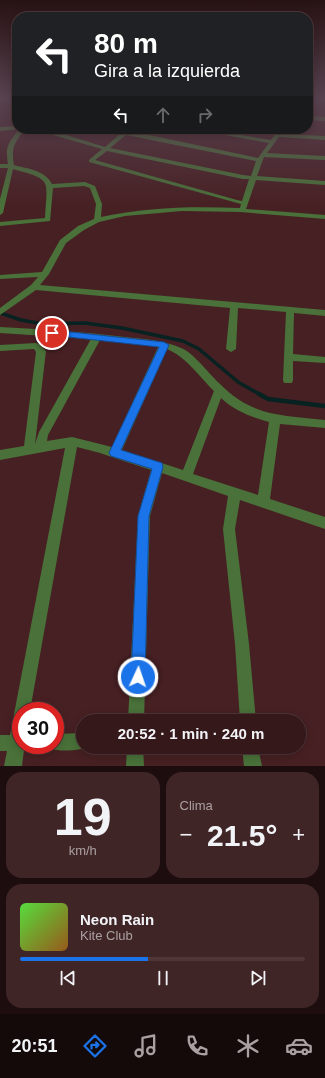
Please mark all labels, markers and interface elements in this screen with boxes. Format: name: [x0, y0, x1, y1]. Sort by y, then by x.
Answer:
icon: left: [28, 28, 80, 80]
text: 80 m: [94, 28, 158, 59]
text: Gira a la izquierda: [94, 61, 240, 81]
icon: left: [110, 104, 132, 126]
icon: ahead: [152, 104, 174, 126]
icon: right: [194, 104, 216, 126]
pin: [35, 316, 69, 350]
icon: arrive: [41, 322, 63, 344]
position arrow: [117, 656, 159, 698]
speed limit sign: 30: [12, 702, 64, 754]
text: 20:52 · 1 min · 240 m: [118, 725, 264, 742]
text: 19: [54, 788, 112, 846]
text: Clima: [180, 798, 213, 813]
text: 21.5°: [207, 819, 277, 852]
text: −: [180, 822, 192, 847]
text: +: [292, 822, 305, 847]
text: km/h: [69, 843, 97, 858]
text: Neon Rain: [80, 911, 154, 928]
text: Kite Club: [80, 928, 133, 943]
icon: previous: [57, 967, 79, 989]
icon: pause: [152, 967, 174, 989]
icon: next: [247, 967, 269, 989]
icon: directions: [81, 1032, 109, 1060]
icon: music: [132, 1032, 160, 1060]
icon: phone: [183, 1032, 211, 1060]
icon: climate: [234, 1032, 262, 1060]
icon: car: [285, 1032, 313, 1060]
text: 20:51: [12, 1036, 58, 1056]

